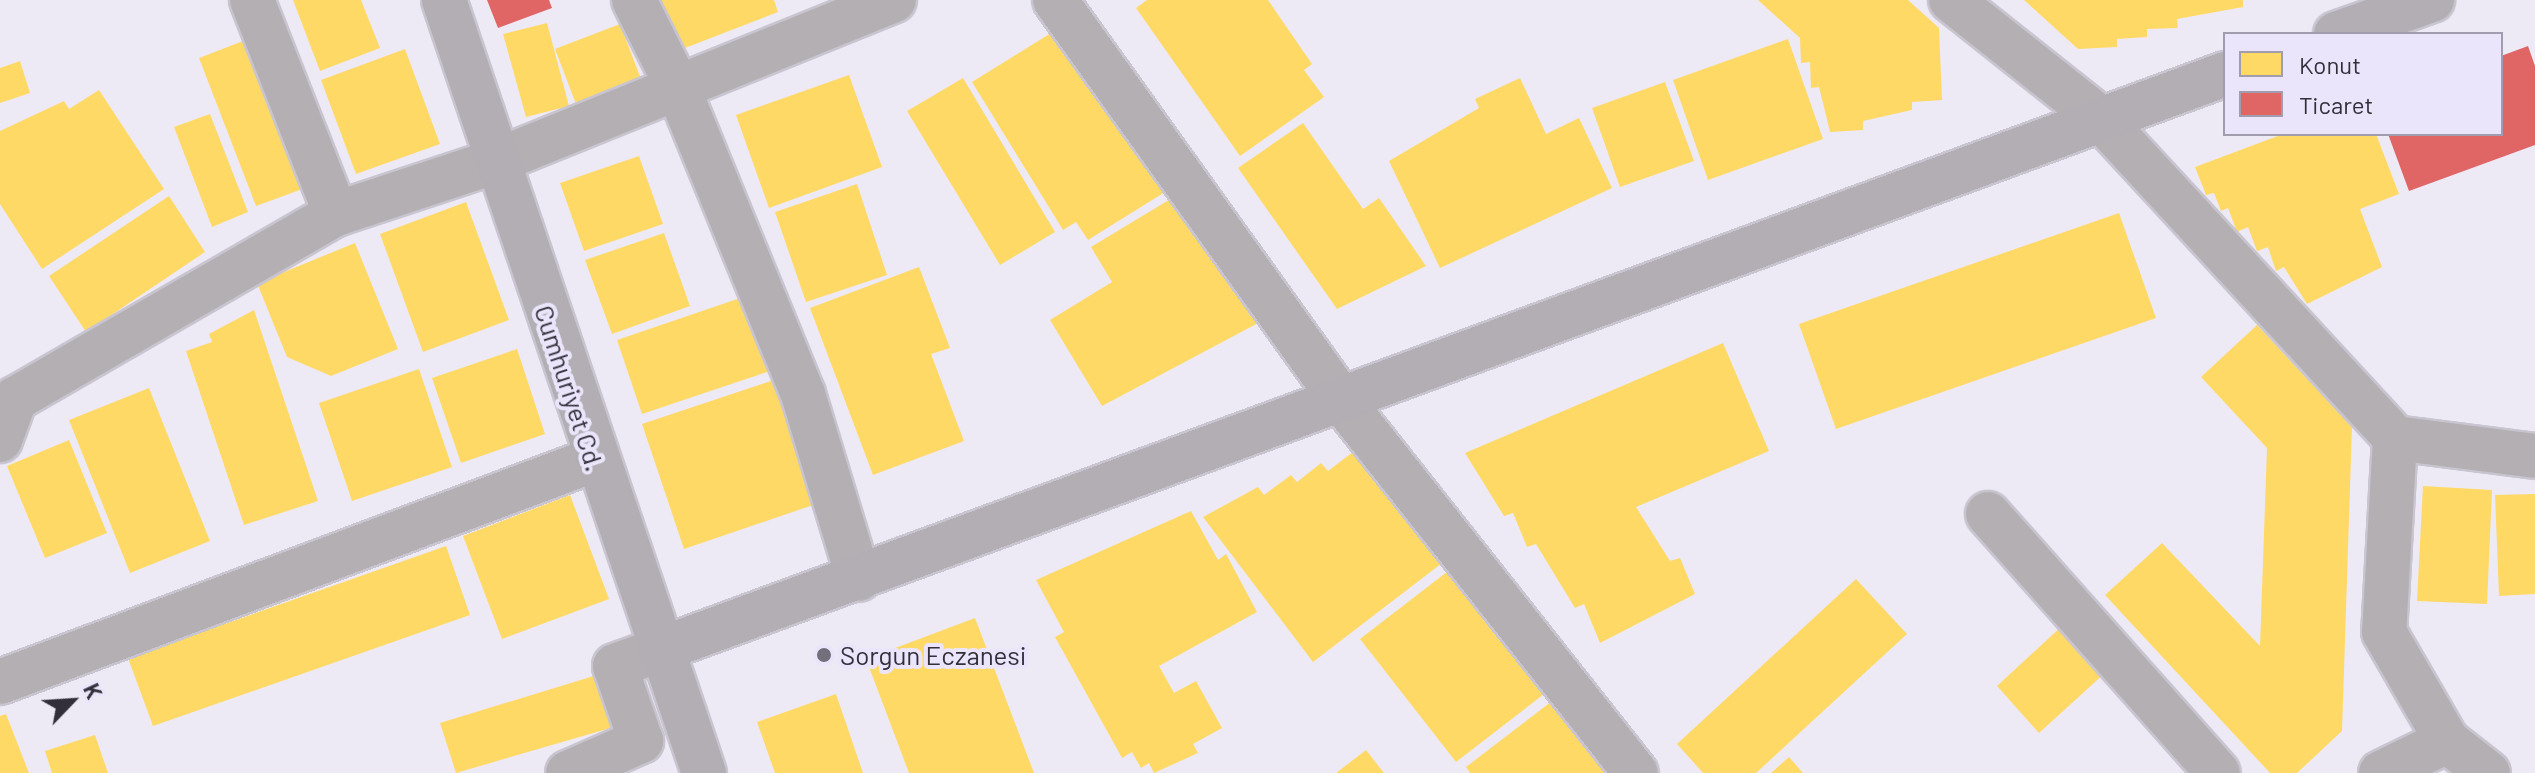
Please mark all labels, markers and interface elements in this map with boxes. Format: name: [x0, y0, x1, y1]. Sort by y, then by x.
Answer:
legend: [2223, 32, 2503, 136]
text: Konut: [2299, 50, 2361, 79]
text: Ticaret: [2299, 90, 2373, 119]
street label: Cumhuriyet Cd.: [529, 301, 611, 475]
place label: Sorgun Eczanesi: [840, 639, 1026, 671]
marker: Sorgun Eczanesi: [815, 646, 833, 664]
north arrow: [32, 661, 112, 741]
text: K: [79, 679, 108, 703]

